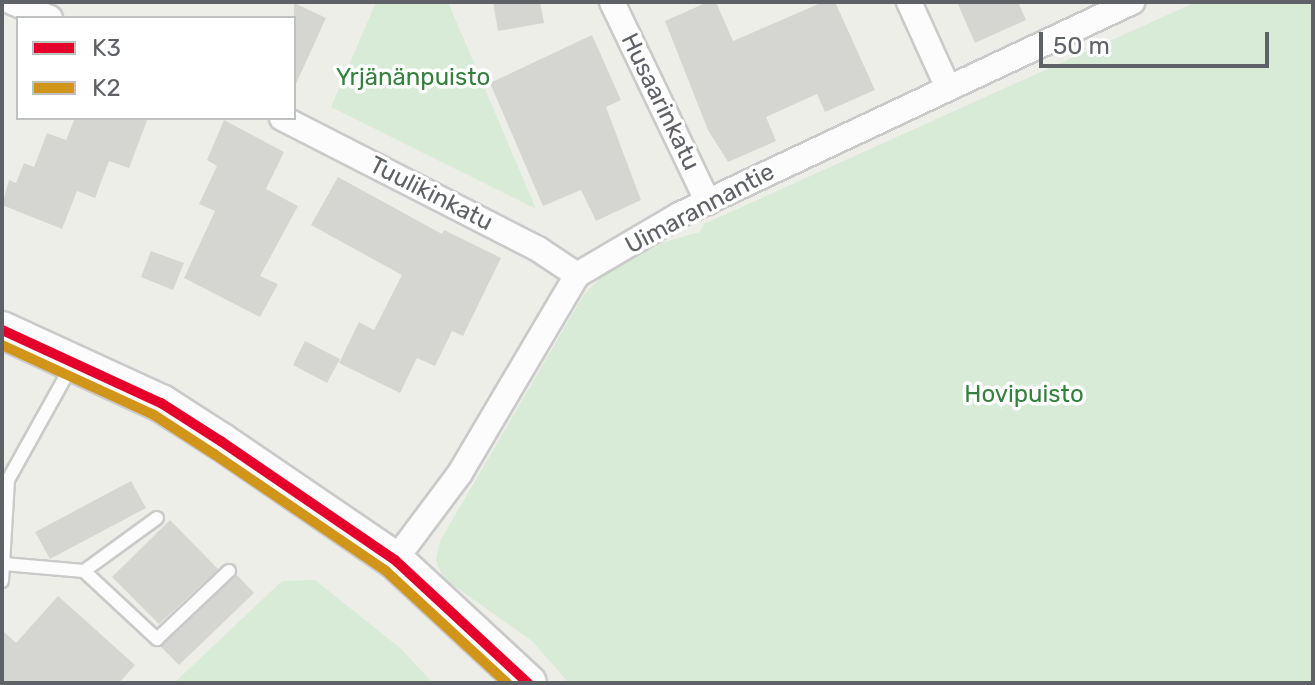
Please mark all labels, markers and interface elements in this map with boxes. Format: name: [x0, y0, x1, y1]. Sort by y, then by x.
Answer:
legend: [16, 16, 296, 120]
scale bar: [1043, 16, 1273, 66]
street label: Husaarinkatu: [614, 29, 706, 175]
text: 50 m: [1053, 32, 1110, 60]
text: K3: [92, 34, 121, 62]
park label: Yrjänänpuisto: [336, 64, 490, 92]
text: K2: [92, 74, 121, 102]
street label: Tuulikinkatu: [365, 151, 497, 237]
street label: Uimarannantie: [621, 158, 779, 260]
park label: Hovipuisto: [964, 381, 1084, 409]

